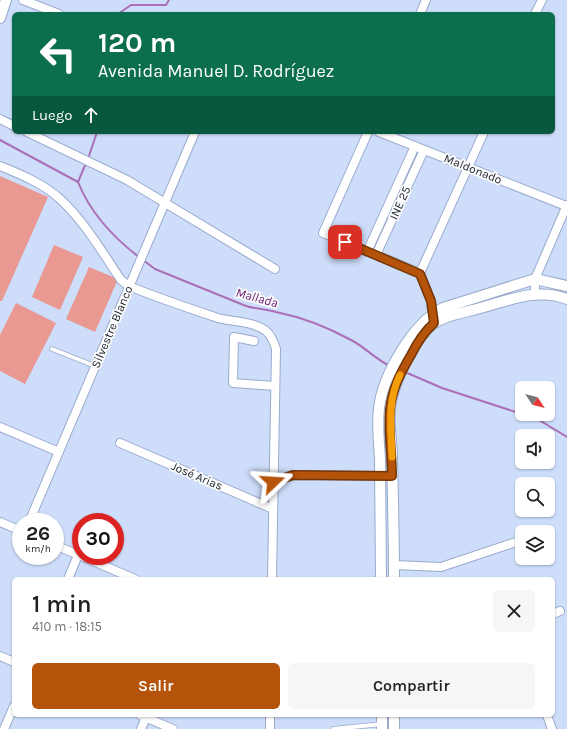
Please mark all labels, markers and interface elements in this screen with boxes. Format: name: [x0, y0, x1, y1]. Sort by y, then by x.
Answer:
text: 120 m: [98, 26, 176, 59]
icon: left: [32, 28, 84, 80]
text: Avenida Manuel D. Rodríguez: [98, 60, 334, 82]
icon: ahead: [80, 104, 102, 126]
text: Luego: [32, 106, 72, 124]
street label: Maldonado: [442, 151, 504, 187]
street label: INE 25: [387, 184, 414, 222]
pin: [328, 225, 362, 259]
icon: arrive: [334, 231, 356, 253]
street label: Silvestre Blanco: [88, 284, 136, 370]
water label: Mallada: [234, 285, 280, 310]
north arrow: [515, 381, 555, 421]
map controls: [515, 381, 555, 565]
button: sound: [515, 429, 555, 469]
street label: José Arias: [169, 459, 225, 493]
position arrow: [252, 461, 294, 503]
button: search: [515, 477, 555, 517]
speed limit sign: 30: [72, 513, 124, 565]
text: 26: [26, 522, 50, 545]
button: layers: [515, 525, 555, 565]
text: km/h: [25, 543, 51, 555]
text: 1 min: [32, 590, 92, 618]
button: close: [493, 590, 535, 632]
text: 410 m · 18:15: [32, 619, 102, 634]
button: Salir: [32, 663, 280, 709]
button: Compartir: [288, 663, 535, 709]

